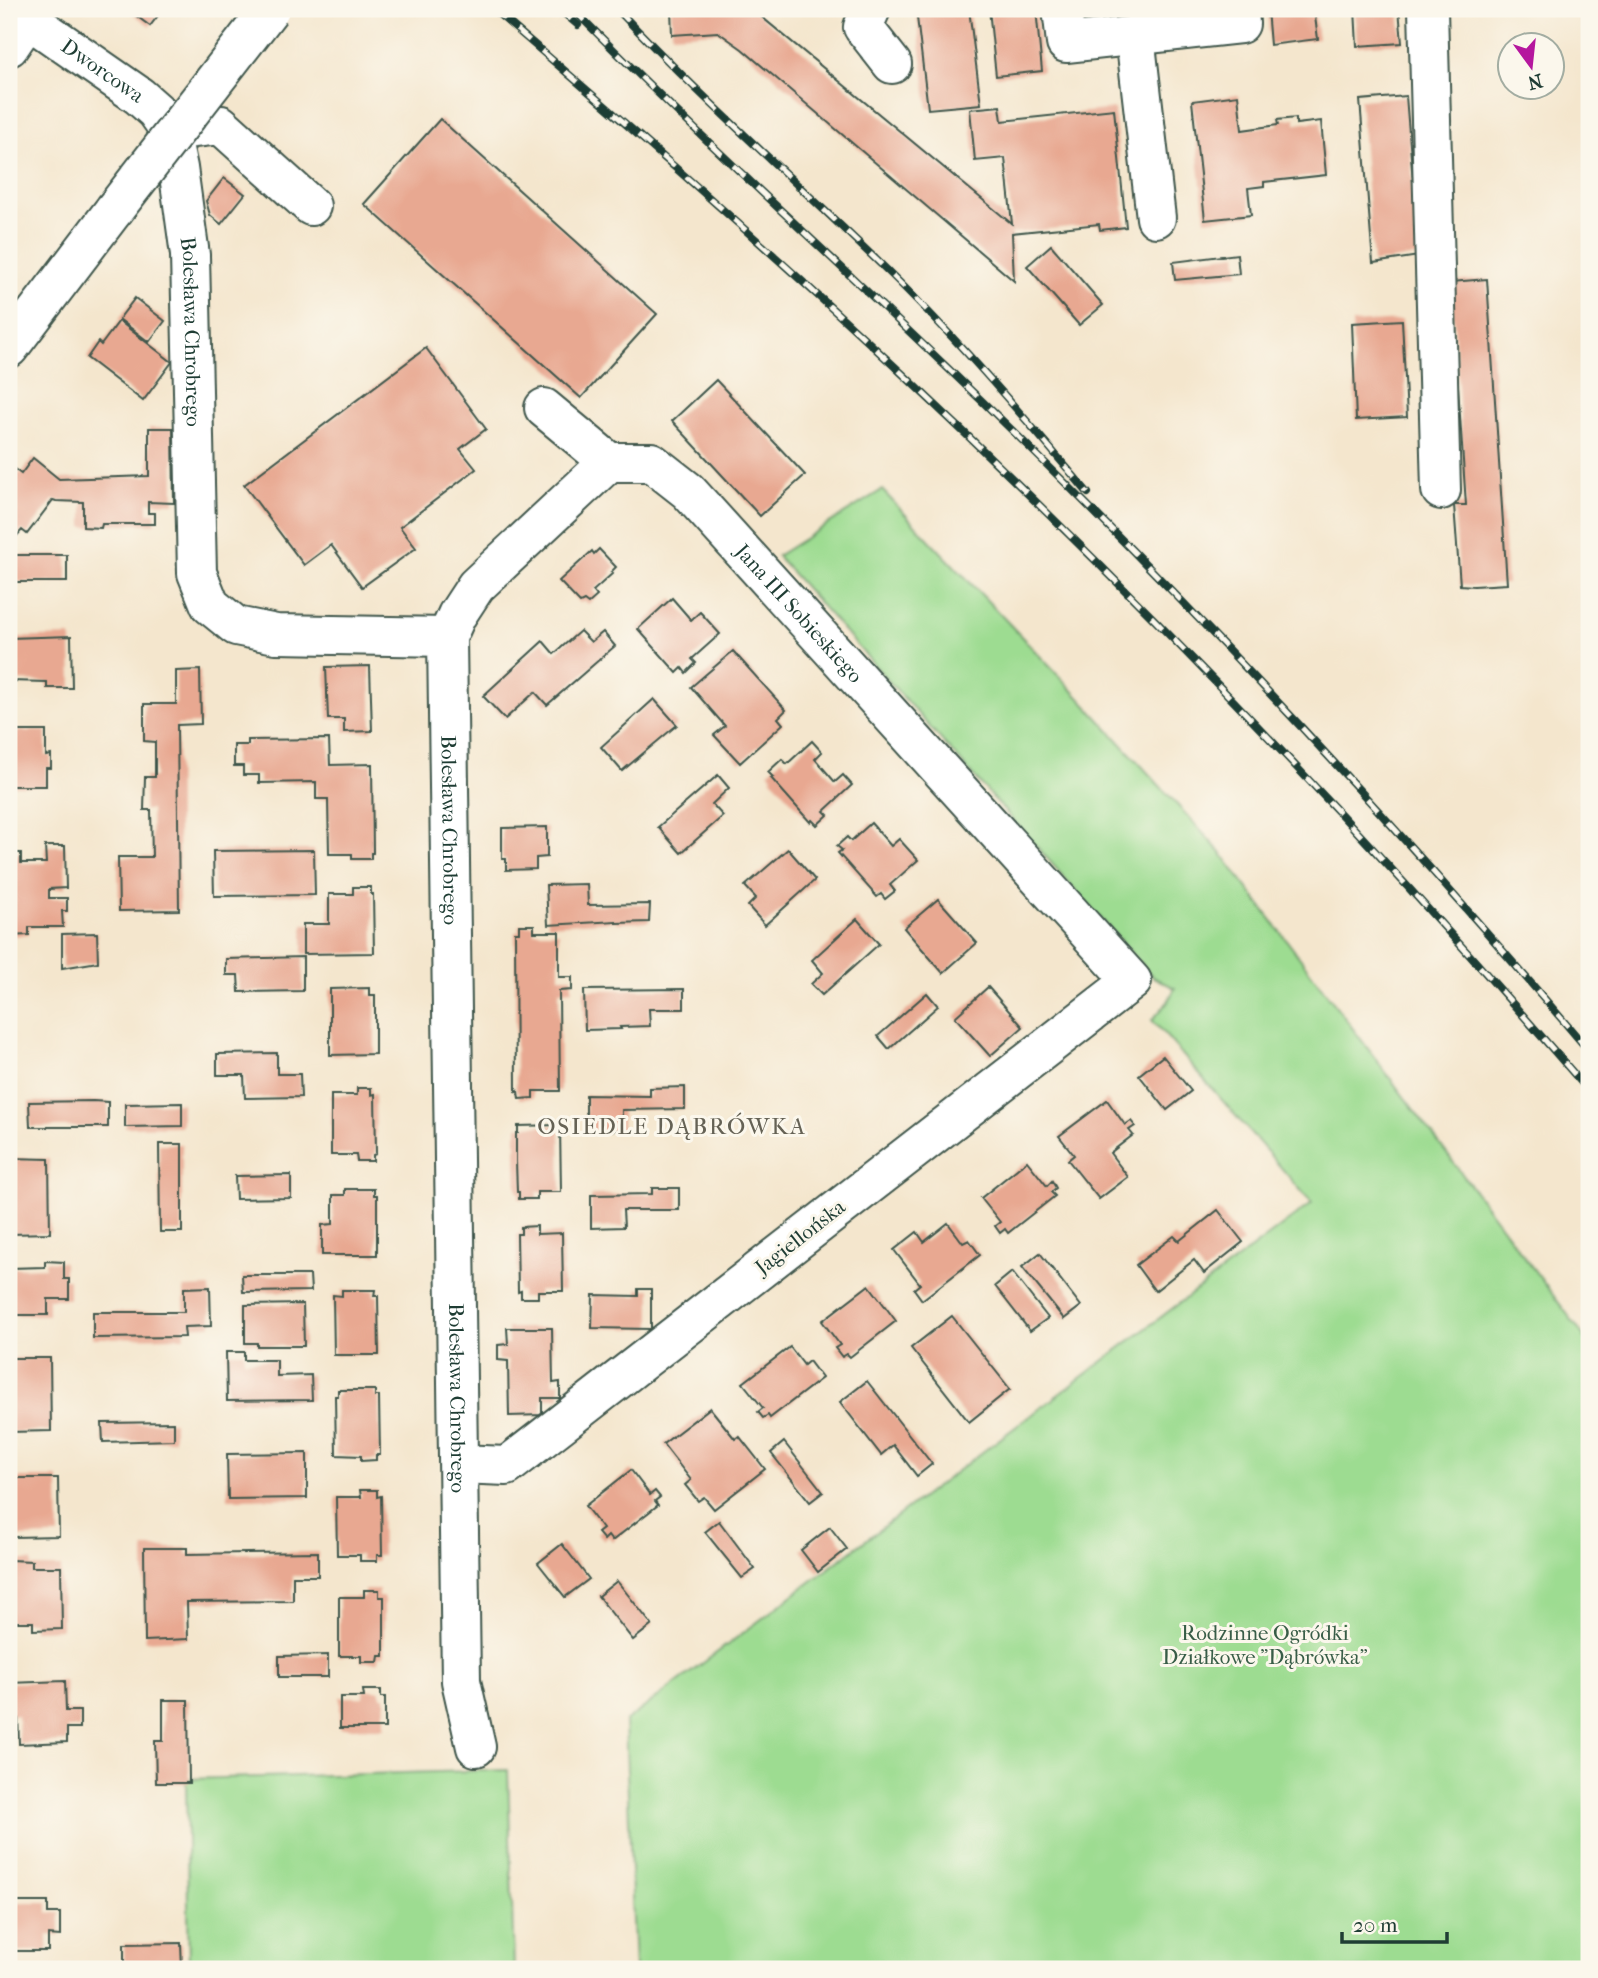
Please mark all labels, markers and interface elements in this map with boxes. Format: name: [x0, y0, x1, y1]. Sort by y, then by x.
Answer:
north arrow: [1496, 32, 1566, 102]
street label: Dworcowa: [57, 34, 149, 108]
text: N: [1525, 69, 1545, 94]
street label: Bolesława Chrobrego: [176, 236, 206, 427]
street label: Jana III Sobieskiego: [729, 538, 868, 688]
street label: Bolesława Chrobrego: [436, 735, 463, 925]
district label: OSIEDLE DĄBRÓWKA: [537, 1112, 807, 1140]
street label: Jagiellońska: [749, 1194, 850, 1281]
street label: Bolesława Chrobrego: [444, 1303, 470, 1493]
park label: Rodzinne Ogródki Działkowe "Dąbrówka": [1162, 1621, 1368, 1669]
scale bar: [1342, 1901, 1448, 1945]
text: 20 m: [1353, 1913, 1398, 1937]

